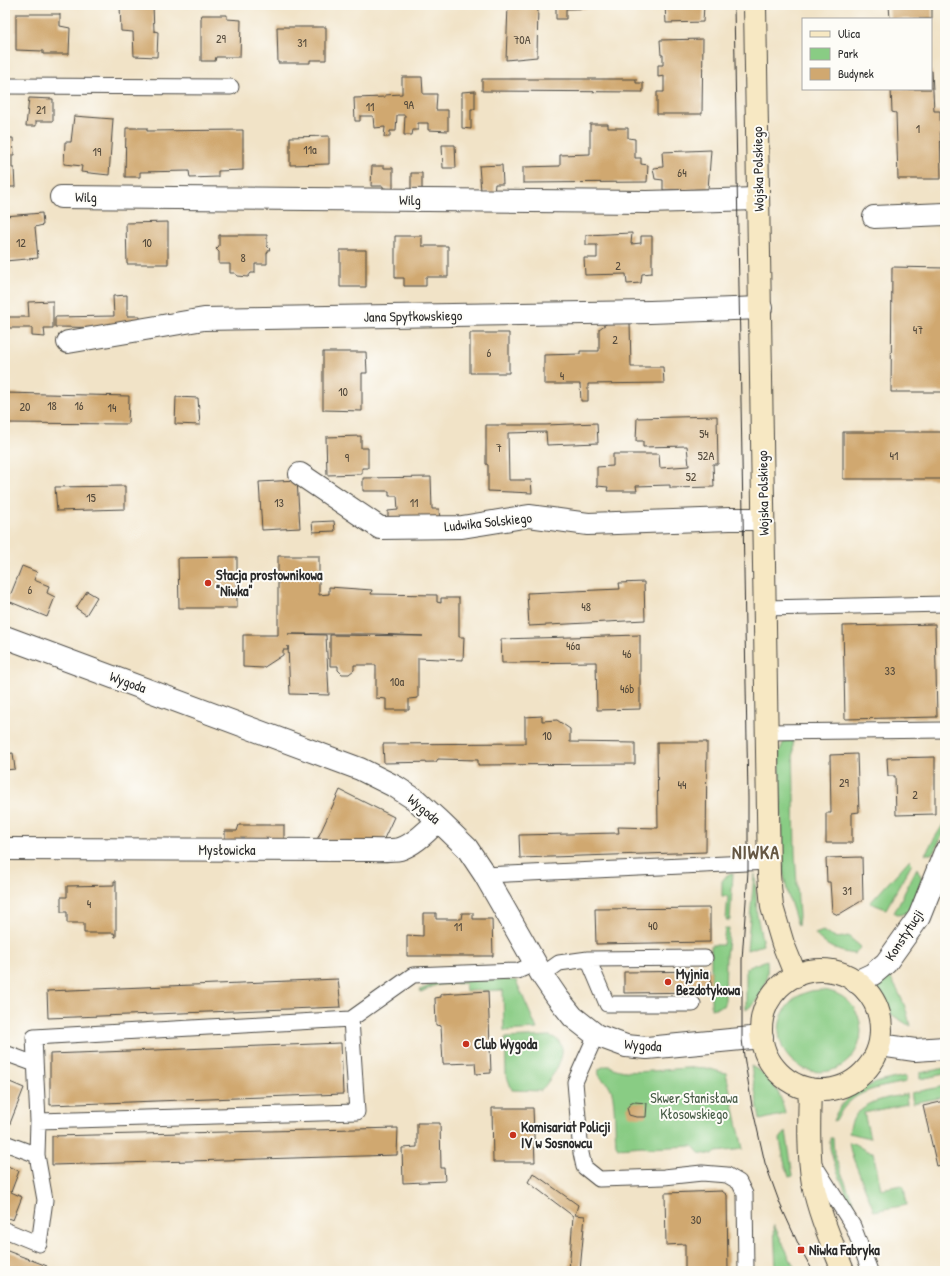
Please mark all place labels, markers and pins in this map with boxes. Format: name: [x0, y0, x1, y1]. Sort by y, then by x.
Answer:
place label: Stacja prostownikowa "Niwka": [216, 565, 323, 600]
marker: Stacja prostownikowa "Niwka": [203, 578, 213, 588]
place label: Myjnia Bezdotykowa: [676, 964, 740, 1001]
marker: Myjnia Bezdotykowa: [663, 977, 673, 987]
place label: Club Wygoda: [474, 1034, 538, 1055]
marker: Club Wygoda: [461, 1039, 471, 1049]
place label: Komisariat Policji IV w Sosnowcu: [521, 1117, 611, 1152]
marker: Komisariat Policji IV w Sosnowcu: [508, 1130, 518, 1140]
place label: Niwka Fabryka: [809, 1240, 880, 1261]
marker: Niwka Fabryka: [796, 1245, 806, 1255]

